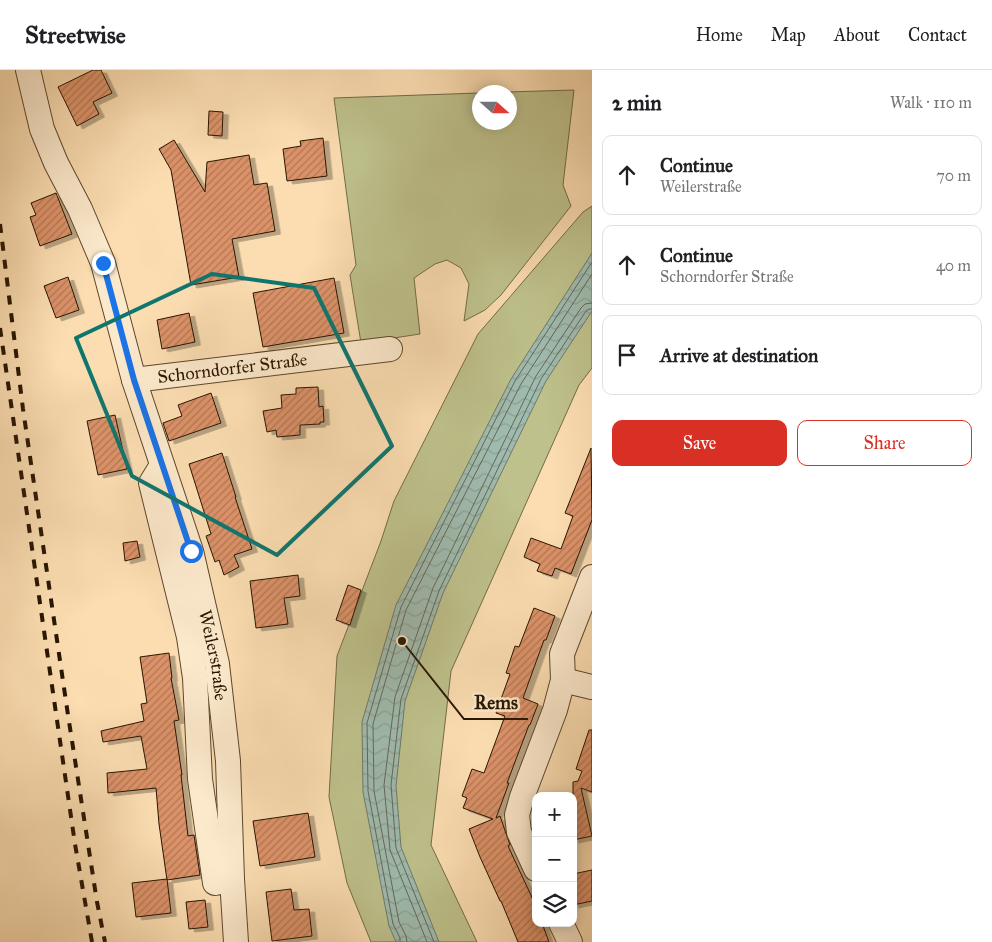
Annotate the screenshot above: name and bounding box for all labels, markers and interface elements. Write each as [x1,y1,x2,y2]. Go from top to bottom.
text: Streetwise [25,20,126,50]
text: Home [696,24,743,46]
text: Map [771,24,806,46]
text: About [834,24,880,46]
text: Contact [908,24,967,46]
north arrow [472,85,517,130]
text: 2 min [612,90,662,116]
text: Walk · 110 m [890,93,972,112]
text: Continue [660,154,733,177]
icon: ahead [613,161,641,189]
text: 70 m [936,166,971,185]
text: Weilerstraße [660,177,742,196]
text: Continue [660,244,733,267]
icon: ahead [613,251,641,279]
route end [92,252,115,275]
text: 40 m [936,256,971,275]
text: Schorndorfer Straße [660,267,794,286]
icon: arrive [613,341,641,369]
text: Arrive at destination [660,344,818,367]
street label: Schorndorfer Straße [156,348,308,388]
button: Save [612,420,787,466]
button: Share [797,420,972,466]
route start [180,540,203,563]
street label: Weilerstraße [194,608,232,702]
callout: Rems [464,685,528,719]
text: Rems [474,691,518,714]
map controls [532,792,577,927]
button: + [532,792,577,837]
button: − [532,837,577,882]
button: layers [532,882,577,927]

